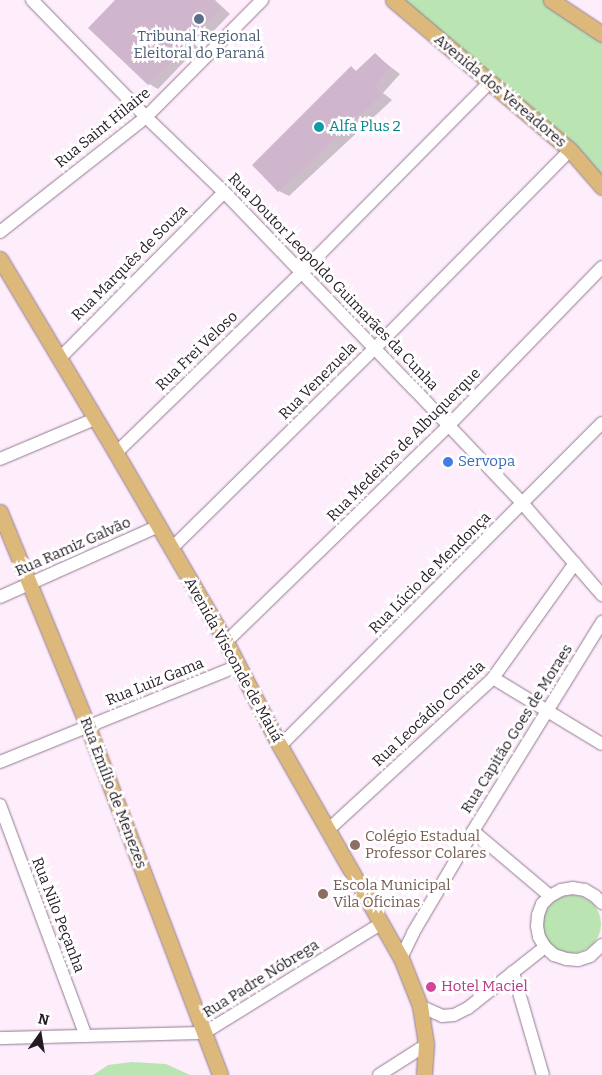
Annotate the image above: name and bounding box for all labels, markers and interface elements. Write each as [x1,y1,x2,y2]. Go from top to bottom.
marker: Tribunal Regional Eleitoral do Paraná [193,13,205,25]
place label: Tribunal Regional Eleitoral do Paraná [133,27,265,62]
street label: Avenida dos Vereadores [430,31,570,151]
street label: Rua Saint Hilaire [52,84,154,172]
place label: Alfa Plus 2 [329,118,401,136]
marker: Alfa Plus 2 [313,121,325,133]
street label: Rua Doutor Leopoldo Guimarães da Cunha [224,170,442,394]
street label: Rua Marquês de Souza [68,201,192,325]
street label: Rua Frei Veloso [152,308,242,394]
street label: Rua Venezuela [275,338,361,424]
street label: Rua Medeiros de Albuquerque [324,365,484,525]
place label: Servopa [458,453,515,471]
marker: Servopa [442,456,454,468]
street label: Rua Lúcio de Mendonça [365,508,495,638]
street label: Rua Ramiz Galvão [12,513,134,581]
street label: Avenida Visconde de Mauá [180,574,286,746]
street label: Rua Capitão Goes de Moraes [457,641,577,817]
street label: Rua Luiz Gama [104,654,206,710]
street label: Rua Leocádio Correia [369,657,489,771]
street label: Rua Emílio de Menezes [76,715,150,871]
place label: Colégio Estadual Professor Colares [365,827,486,862]
marker: Colégio Estadual Professor Colares [349,839,361,851]
street label: Rua Nilo Peçanha [28,855,88,975]
place label: Escola Municipal Vila Oficinas [333,876,451,911]
marker: Escola Municipal Vila Oficinas [317,888,329,900]
street label: Rua Padre Nóbrega [200,936,322,1022]
place label: Hotel Maciel [441,978,528,996]
marker: Hotel Maciel [425,981,437,993]
north arrow [15,1010,65,1060]
text: N [36,1010,51,1029]

